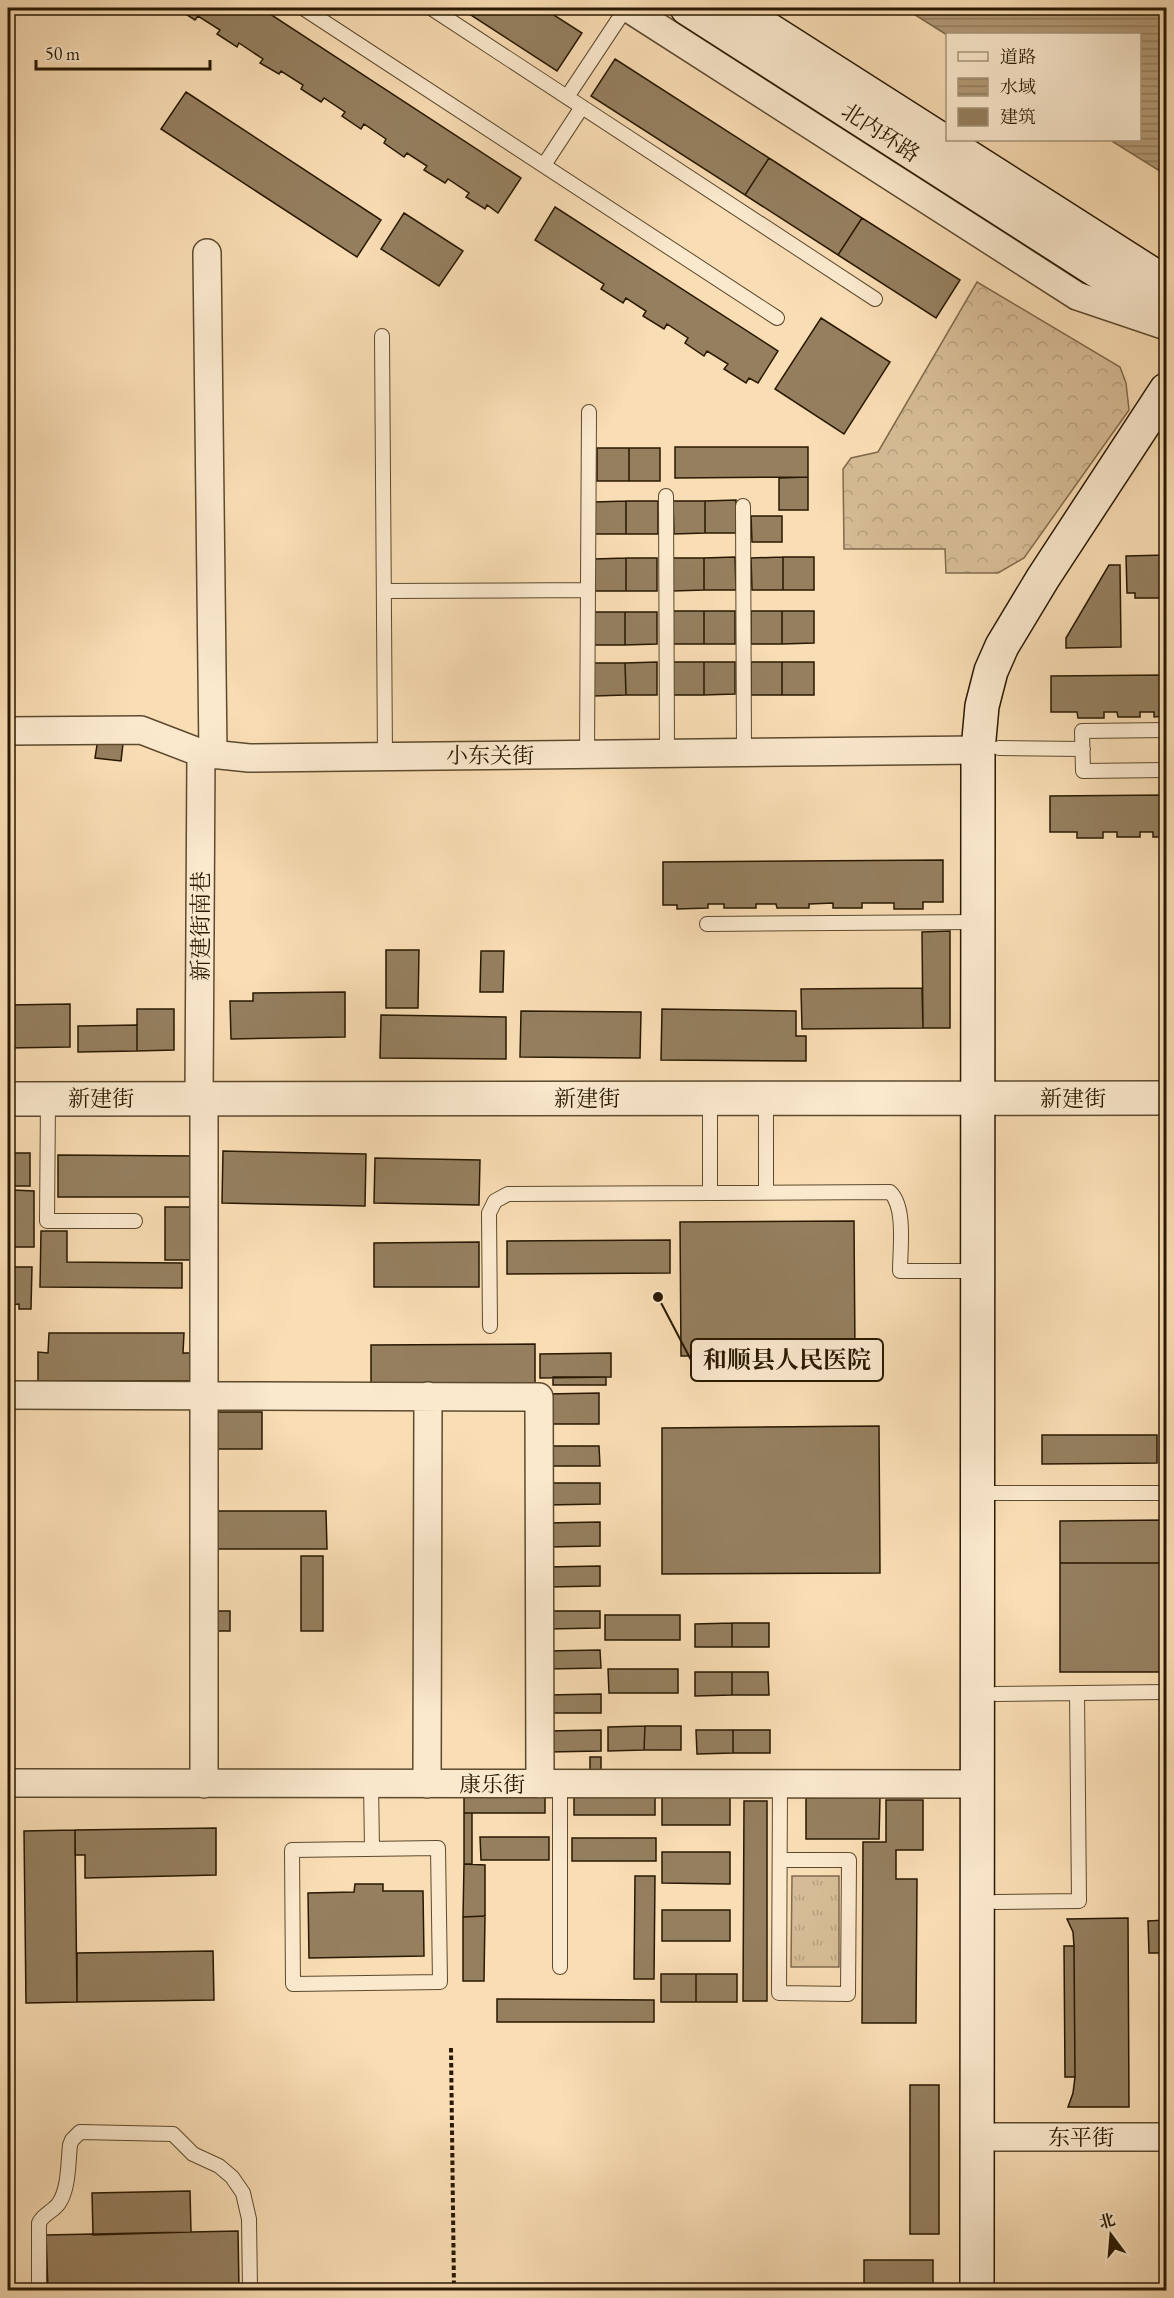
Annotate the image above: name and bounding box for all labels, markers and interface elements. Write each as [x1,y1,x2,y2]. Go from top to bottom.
scale bar [36,33,210,71]
legend [946,33,1141,141]
text: 50 m [45,42,80,65]
text: 道路 [1000,45,1036,68]
text: 水域 [1000,75,1036,98]
street label: 北内环路 [836,96,926,169]
text: 建筑 [1000,105,1036,128]
street label: 小东关街 [446,741,534,770]
street label: 新建街南巷 [186,871,215,981]
street label: 新建街 [68,1084,134,1113]
street label: 新建街 [554,1084,620,1113]
street label: 新建街 [1040,1084,1106,1113]
callout: 和顺县人民医院 [691,1339,883,1381]
text: 和顺县人民医院 [703,1344,871,1375]
street label: 康乐街 [459,1770,525,1799]
street label: 东平街 [1048,2123,1114,2152]
north arrow [1081,2205,1141,2265]
text: 北 [1096,2209,1118,2233]

